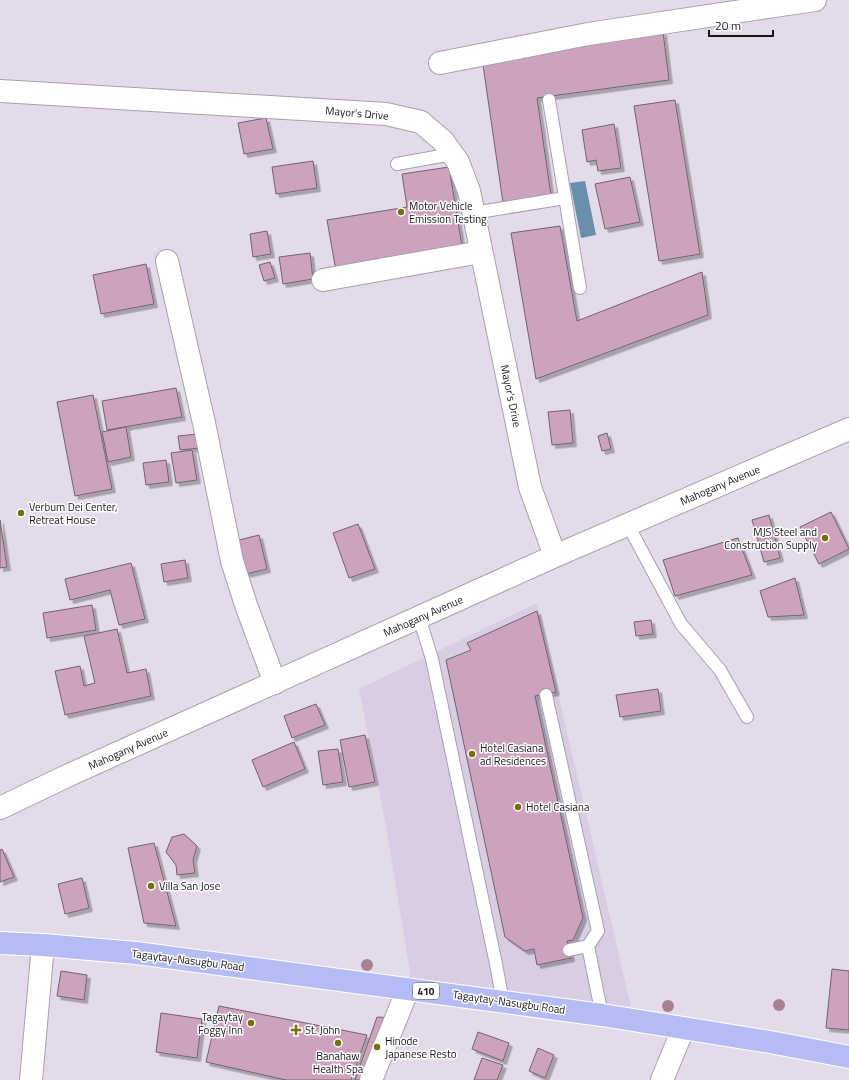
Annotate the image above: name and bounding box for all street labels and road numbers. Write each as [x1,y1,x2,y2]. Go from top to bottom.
street label: Mayor's Drive [325,102,390,124]
street label: Mayor's Drive [497,363,526,429]
street label: Mahogany Avenue [677,461,763,509]
street label: Mahogany Avenue [381,591,466,641]
street label: Mahogany Avenue [86,724,171,774]
street label: Tagaytay-Nasugbu Road [131,945,245,975]
road number: 410 [413,983,439,999]
street label: Tagaytay-Nasugbu Road [452,986,566,1018]

